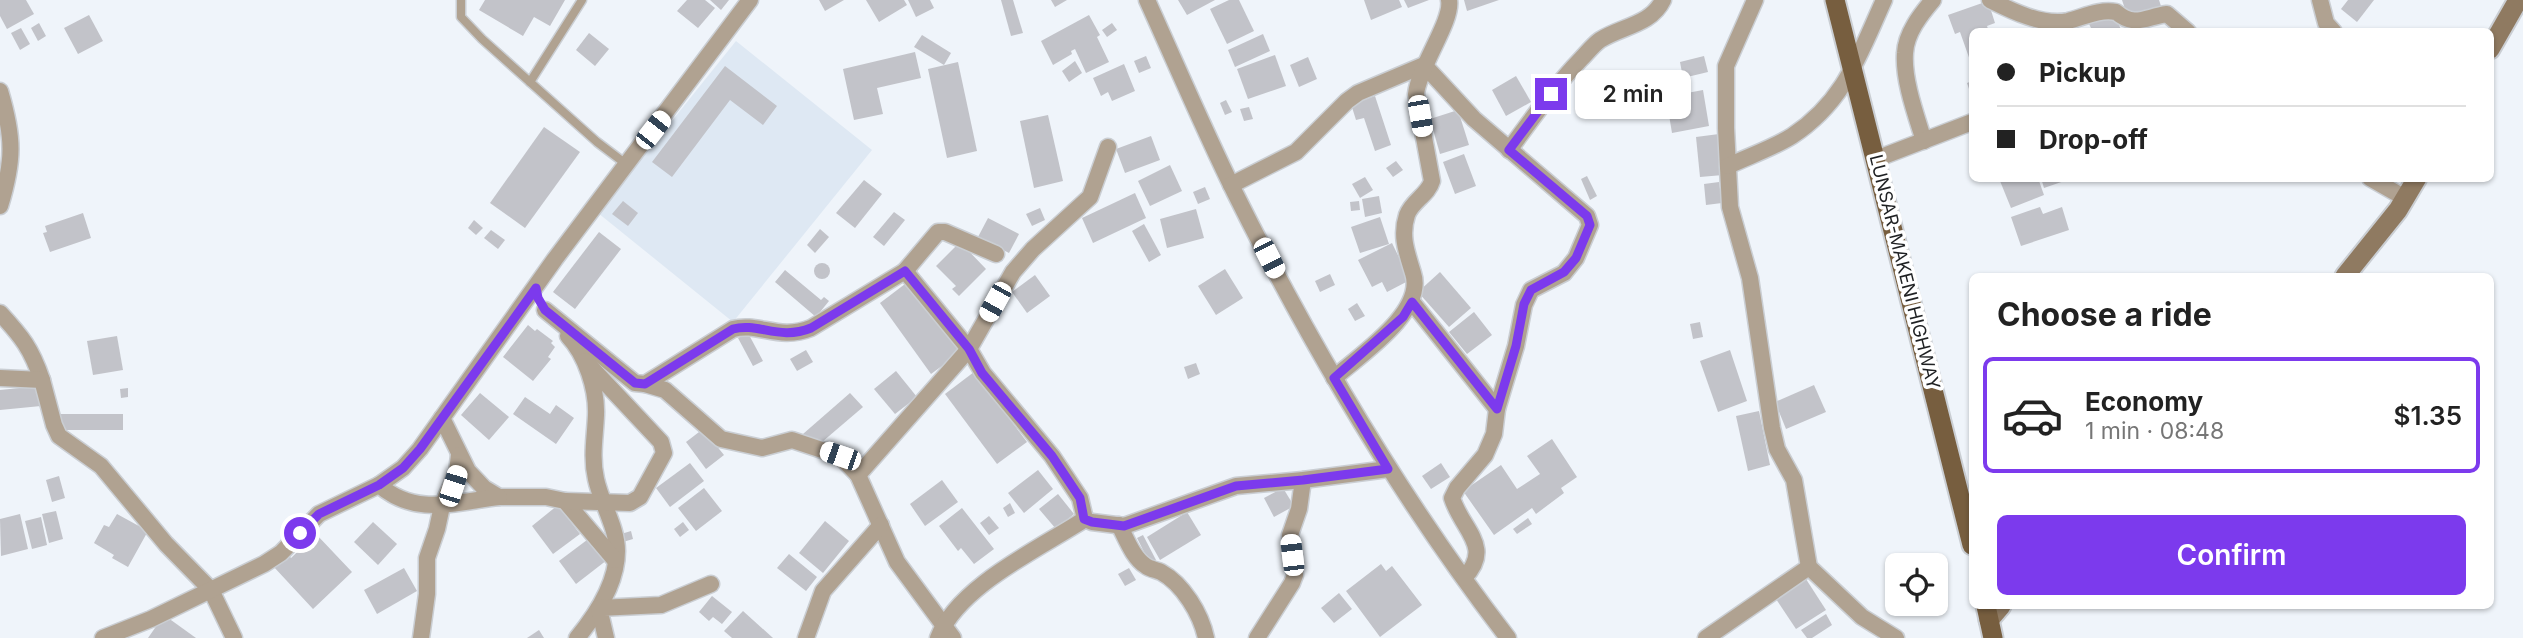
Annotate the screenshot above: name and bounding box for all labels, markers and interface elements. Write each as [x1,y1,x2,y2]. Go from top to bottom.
text: Pickup [2039,57,2126,88]
callout: 2 min [1576,70,1691,119]
route end [1535,78,1567,110]
text: 2 min [1603,80,1663,108]
car [1407,93,1434,139]
car [632,107,675,153]
text: Drop-off [2039,124,2148,155]
street label: LUNSAR-MAKENI HIGHWAY [1866,153,1944,391]
car [1251,235,1288,281]
car [976,279,1015,325]
text: Choose a ride [1997,295,2212,334]
icon: car [2001,384,2064,447]
text: Economy [2085,386,2203,417]
text: $1.35 [2394,400,2462,431]
text: 1 min · 08:48 [2085,417,2224,445]
car [817,439,864,473]
car [437,463,470,509]
button: Confirm [1997,515,2466,595]
route start [284,517,316,549]
car [1280,533,1305,577]
map controls [1885,553,1948,616]
button: locate [1885,553,1948,616]

